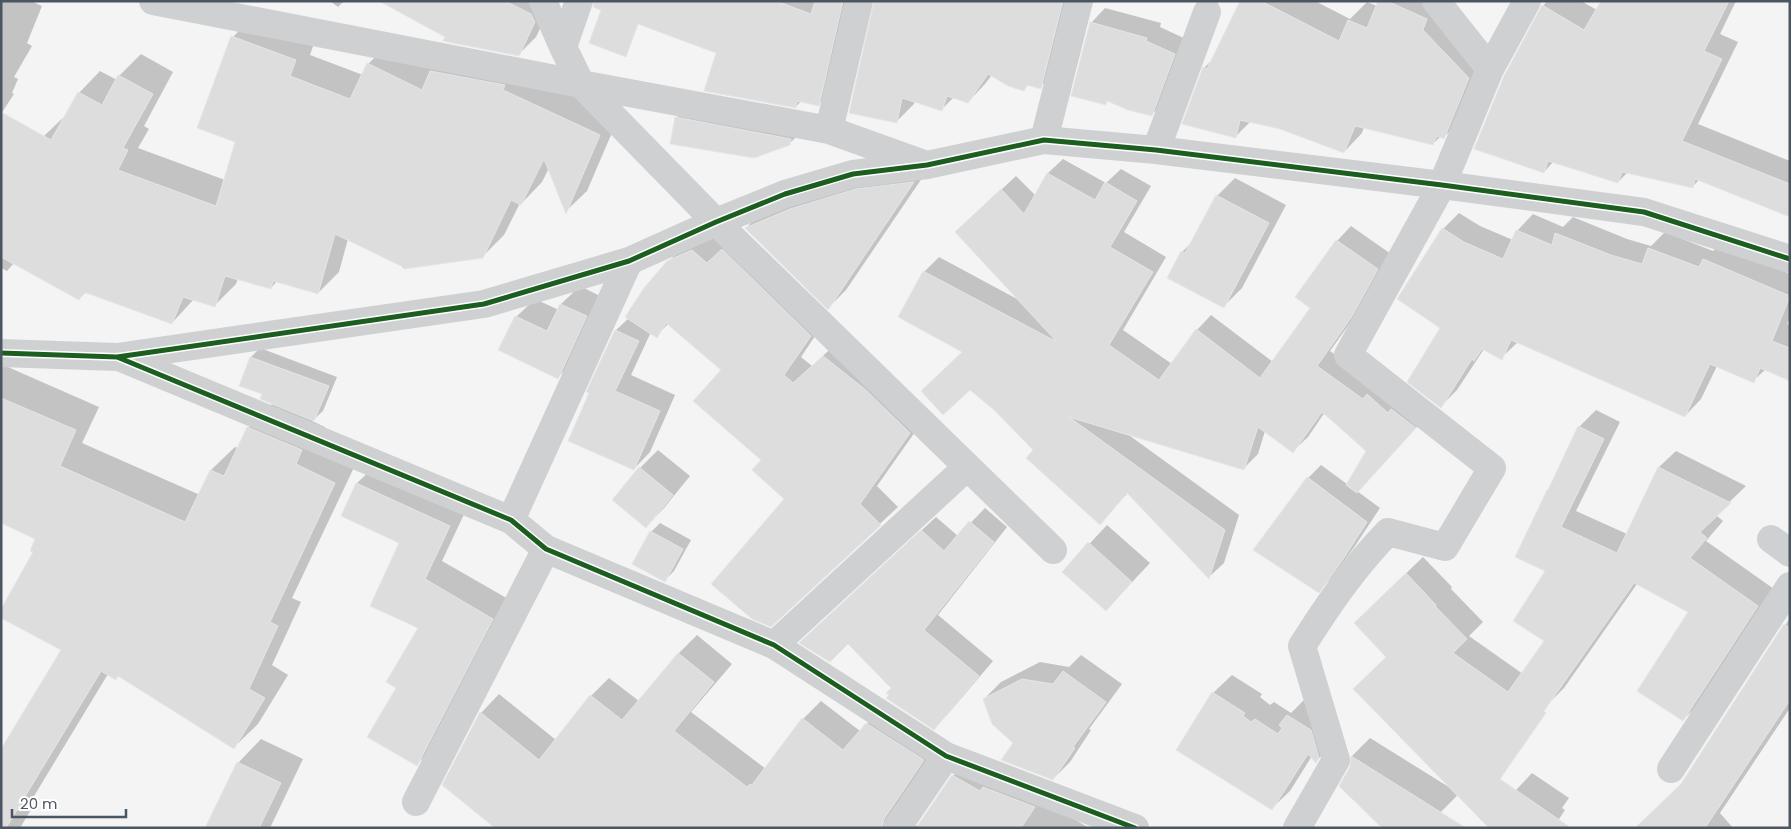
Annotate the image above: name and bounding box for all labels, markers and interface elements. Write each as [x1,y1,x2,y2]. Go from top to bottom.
scale bar [12,786,126,818]
text: 20 m [20,793,58,814]

